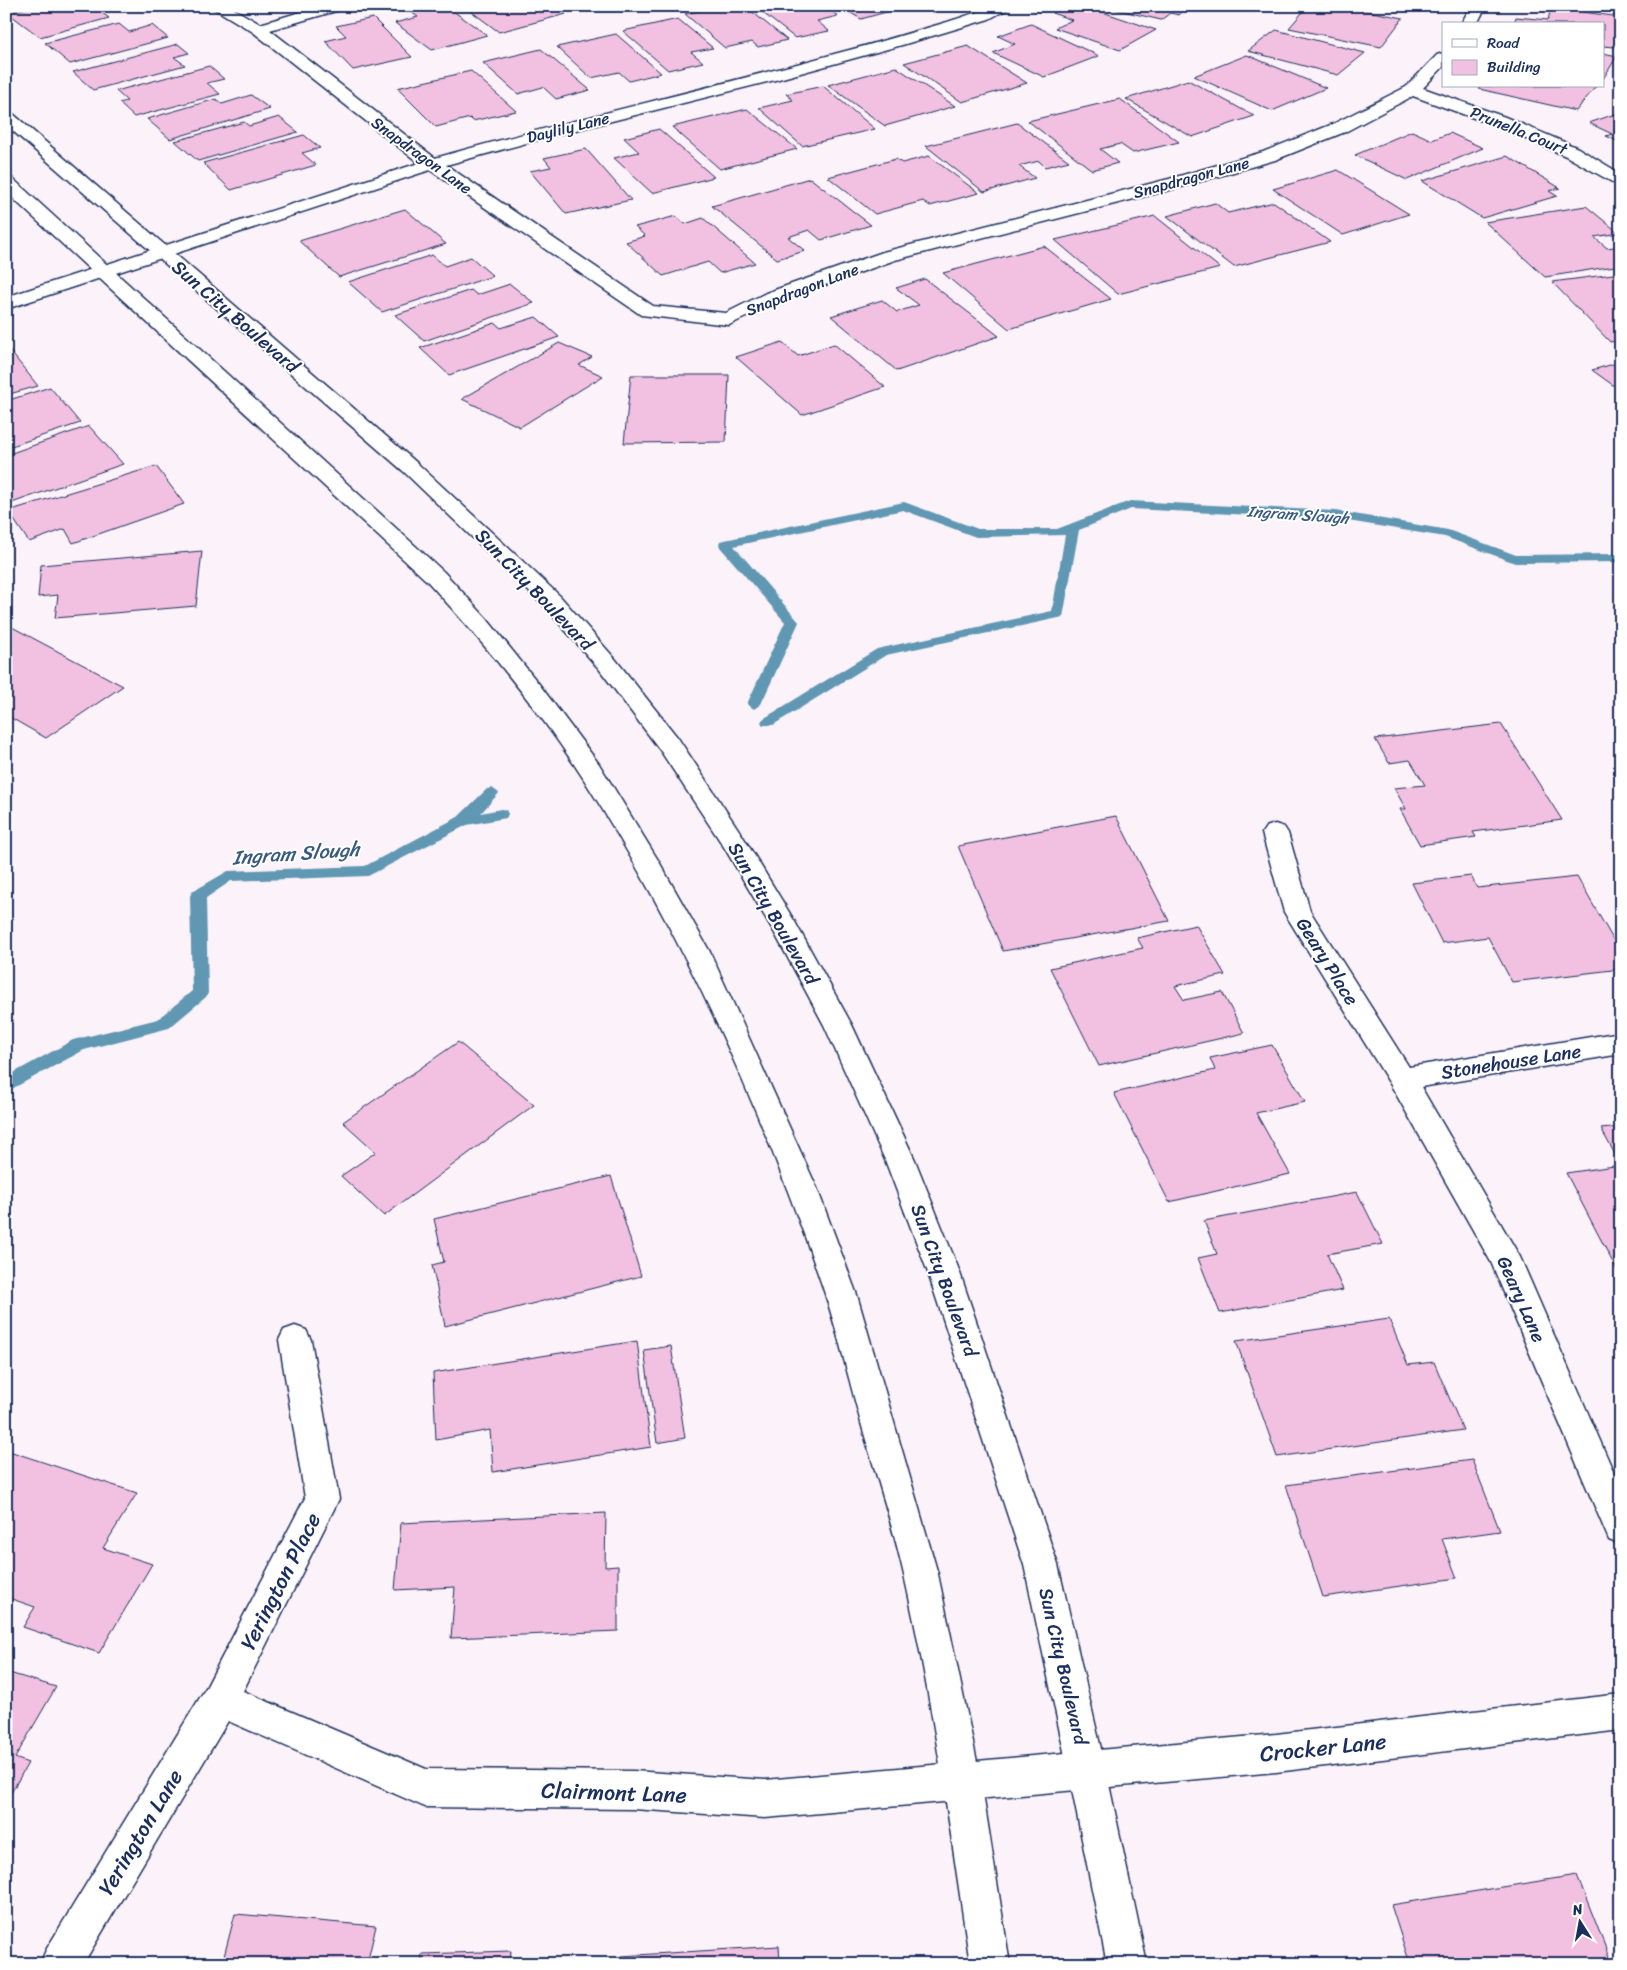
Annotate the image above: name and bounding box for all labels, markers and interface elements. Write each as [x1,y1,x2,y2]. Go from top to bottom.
legend [1442,22,1604,88]
text: Road [1487,30,1520,56]
text: Building [1487,54,1541,80]
street label: Prunella Court [1466,98,1572,163]
street label: Daylily Lane [524,103,612,152]
street label: Snapdragon Lane [365,109,478,202]
street label: Snapdragon Lane [1130,148,1252,207]
street label: Sun City Boulevard [164,251,309,383]
street label: Snapdragon Lane [741,255,863,324]
water label: Ingram Slough [1245,496,1351,533]
street label: Sun City Boulevard [467,520,604,660]
water label: Ingram Slough [230,831,362,875]
street label: Sun City Boulevard [719,836,829,993]
street label: Geary Place [1287,911,1368,1012]
street label: Stonehouse Lane [1439,1034,1584,1089]
street label: Sun City Boulevard [902,1199,988,1363]
street label: Geary Lane [1488,1250,1555,1348]
street label: Yerington Place [229,1505,332,1657]
street label: Sun City Boulevard [1029,1584,1098,1750]
street label: Crocker Lane [1258,1721,1388,1774]
street label: Yerington Lane [87,1761,194,1903]
street label: Clairmont Lane [541,1770,687,1815]
text: N [1569,1896,1585,1923]
north arrow [1554,1898,1604,1948]

